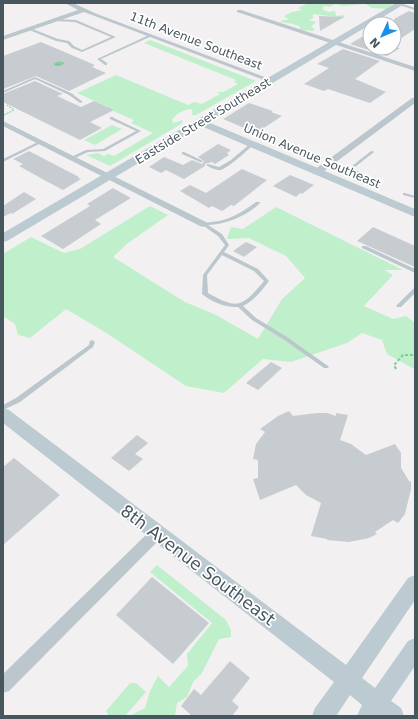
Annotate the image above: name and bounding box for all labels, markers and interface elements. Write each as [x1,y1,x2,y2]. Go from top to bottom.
street label: 11th Avenue Southeast [128,9,264,73]
north arrow [362,16,402,56]
text: N [367,35,383,50]
street label: Eastside Street Southeast [133,75,273,167]
street label: Union Avenue Southeast [241,121,383,191]
street label: 8th Avenue Southeast [117,500,279,630]

